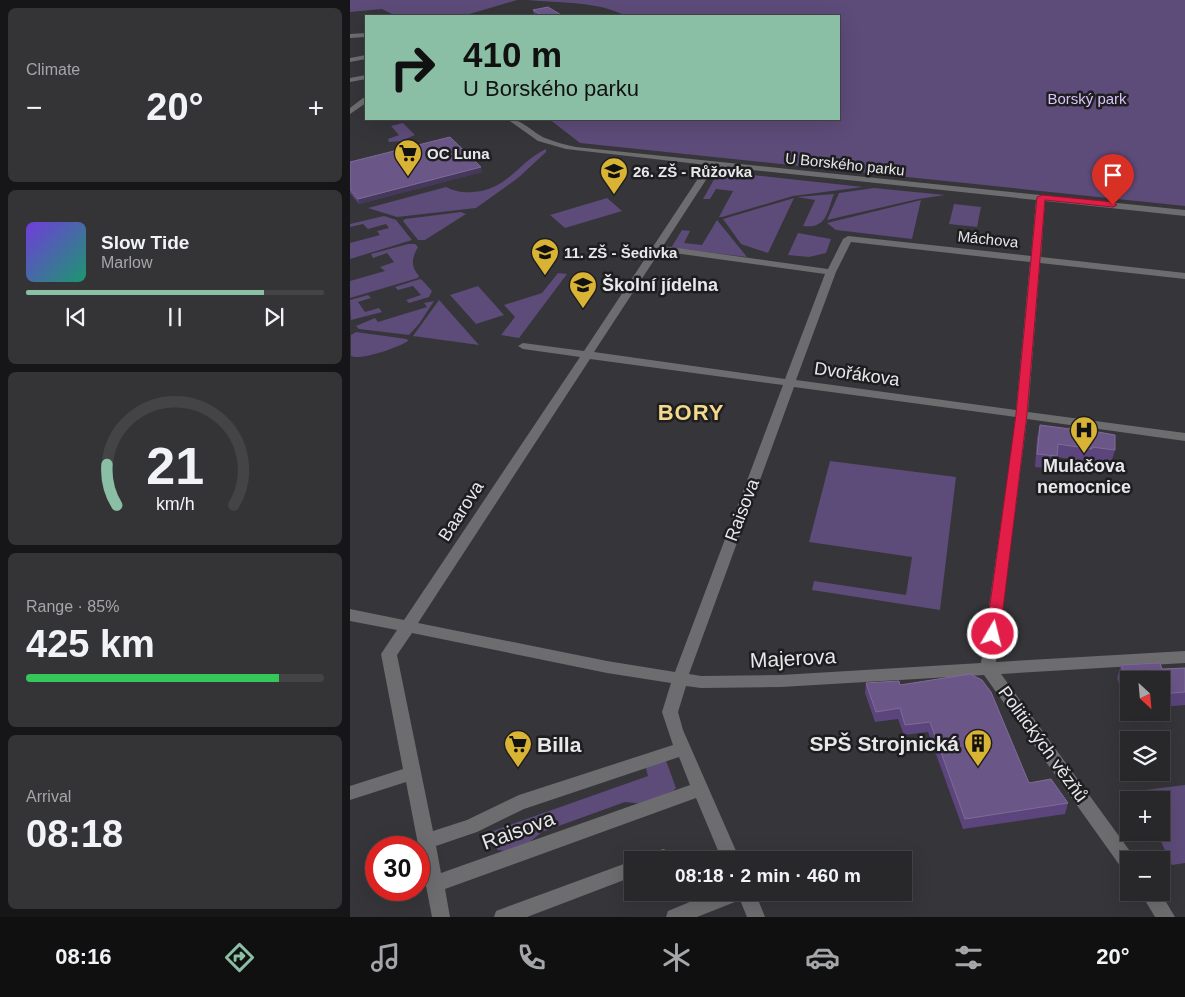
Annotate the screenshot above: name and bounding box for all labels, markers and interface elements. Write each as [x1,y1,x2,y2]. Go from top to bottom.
icon: right [380,35,445,100]
text: 410 m [463,35,562,74]
text: Climate [26,61,80,78]
text: U Borského parku [463,76,639,101]
text: 20° [146,86,204,128]
park label: Borský park [1047,90,1127,107]
text: − [26,92,42,123]
text: + [308,92,324,123]
supermarket icon: OC Luna [393,138,423,177]
place label: OC Luna [427,145,490,162]
street label: U Borského parku [784,149,906,179]
pin [1092,154,1134,205]
school or university icon: 26. ZŠ - Růžovka [599,156,629,195]
icon: arrive [1099,161,1127,189]
place label: 26. ZŠ - Růžovka [633,163,753,180]
street label: Máchova [957,227,1020,251]
text: Slow Tide [101,232,189,253]
school or university icon: 11. ZŠ - Šedivka [530,237,560,276]
place label: 11. ZŠ - Šedivka [564,244,678,261]
text: Marlow [101,254,153,271]
school or university icon: Školní jídelna [568,270,598,309]
place label: Školní jídelna [602,274,719,295]
icon: previous [62,303,90,331]
icon: pause [161,303,189,331]
icon: next [260,303,288,331]
street label: Dvořákova [813,358,902,390]
district label: BORY [658,400,724,425]
hospital icon: Mulačova nemocnice [1069,415,1099,454]
text: 21 [146,437,204,495]
place label: Mulačova nemocnice [1037,456,1131,497]
street label: Raisova [721,475,763,544]
street label: Baarova [434,477,488,545]
text: km/h [156,494,194,514]
text: Range · 85% [26,598,119,615]
position arrow [966,607,1018,659]
text: 425 km [26,623,155,665]
street label: Majerova [749,644,837,672]
north arrow [1120,671,1170,721]
map controls [1120,671,1170,901]
street label: Politických vězňů [994,682,1092,806]
building icon: SPŠ Strojnická [963,728,993,767]
supermarket icon: Billa [503,729,533,768]
button: layers [1120,731,1170,781]
place label: SPŠ Strojnická [810,732,959,755]
place label: Billa [537,733,582,756]
text: Arrival [26,788,71,805]
button: + [1120,791,1170,841]
street label: Raisova [478,806,558,854]
text: 08:18 [26,813,123,855]
speed limit sign: 30 [365,836,430,901]
button: − [1120,851,1170,901]
text: 08:18 · 2 min · 460 m [675,865,861,886]
icon: directions [222,940,257,975]
icon: music [368,940,403,975]
icon: phone [514,940,549,975]
icon: climate [659,940,694,975]
icon: car [805,940,840,975]
icon: filters [951,940,986,975]
text: 08:16 [55,944,112,969]
text: 20° [1096,944,1130,969]

